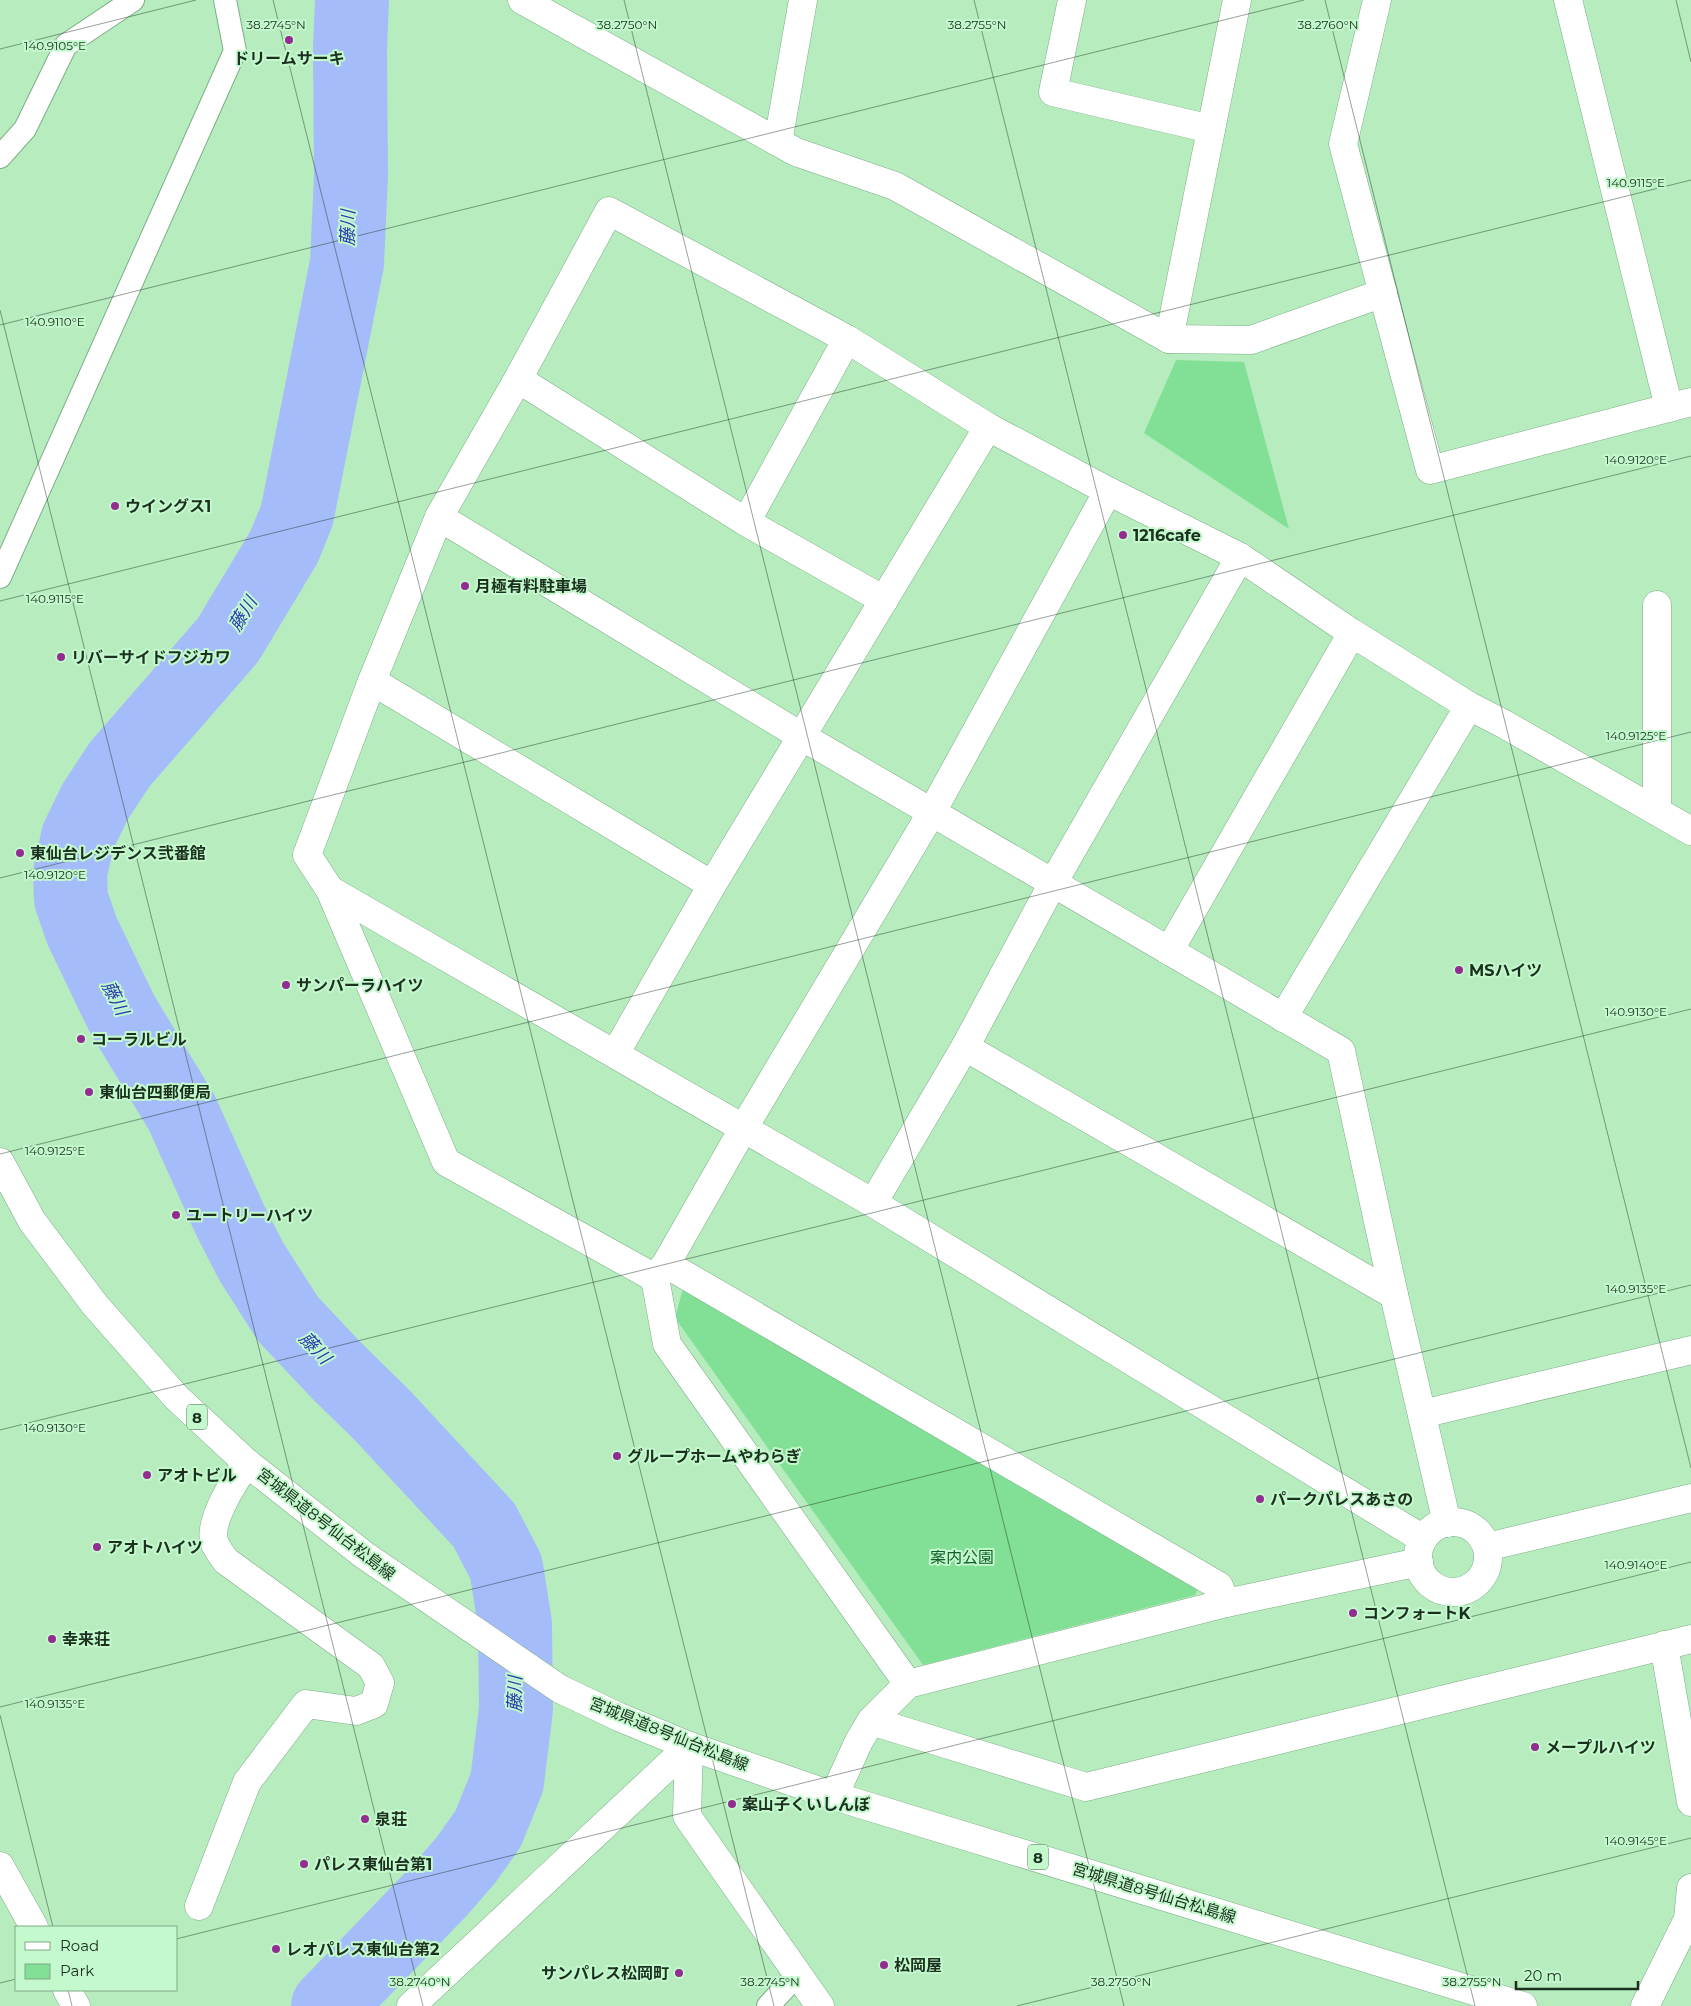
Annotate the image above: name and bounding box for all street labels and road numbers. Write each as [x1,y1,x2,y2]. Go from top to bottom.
road number: 8 [187,1404,207,1430]
street label: 宮城県道8号仙台松島線 [253,1464,399,1584]
street label: 宮城県道8号仙台松島線 [587,1693,751,1775]
road number: 8 [1028,1844,1048,1870]
street label: 宮城県道8号仙台松島線 [1070,1859,1238,1927]

